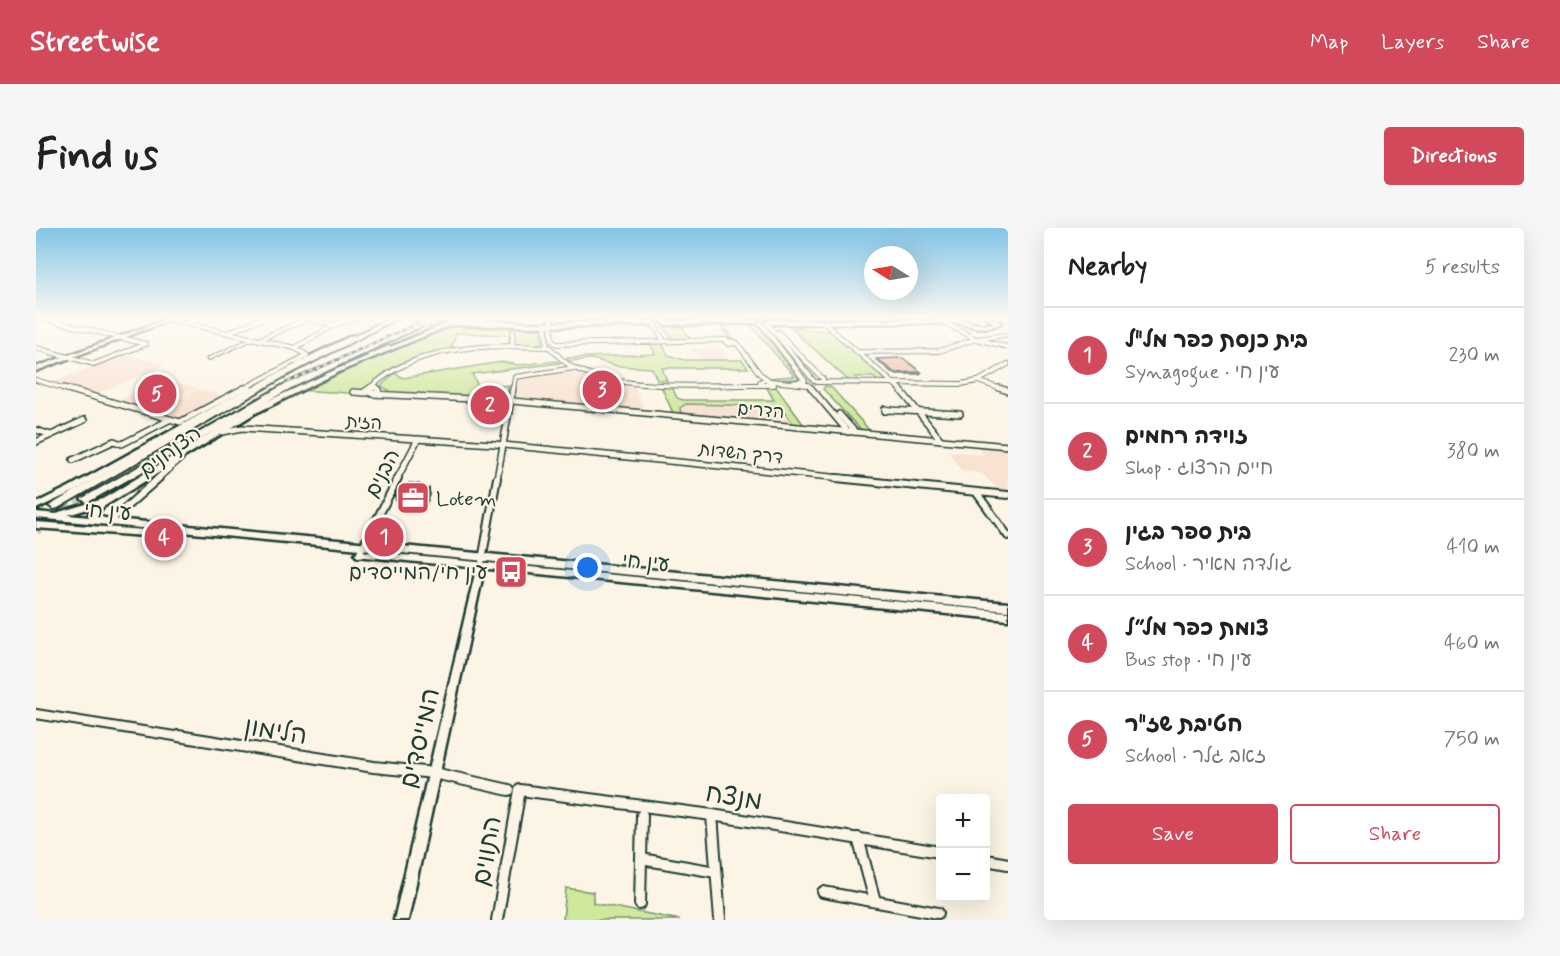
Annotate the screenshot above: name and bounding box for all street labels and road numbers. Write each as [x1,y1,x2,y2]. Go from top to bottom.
street label: הדרים [736,397,786,425]
street label: הזית [344,410,383,436]
street label: הצנחנים [134,419,207,484]
street label: דרך השדות [697,438,784,470]
street label: הבנים [359,444,407,503]
street label: עין חי [83,496,133,528]
street label: עין חי [621,547,671,579]
street label: המייסדים [393,685,449,792]
street label: הלימון [242,710,310,754]
street label: מנצח [703,777,765,819]
street label: התווים [465,814,511,889]

